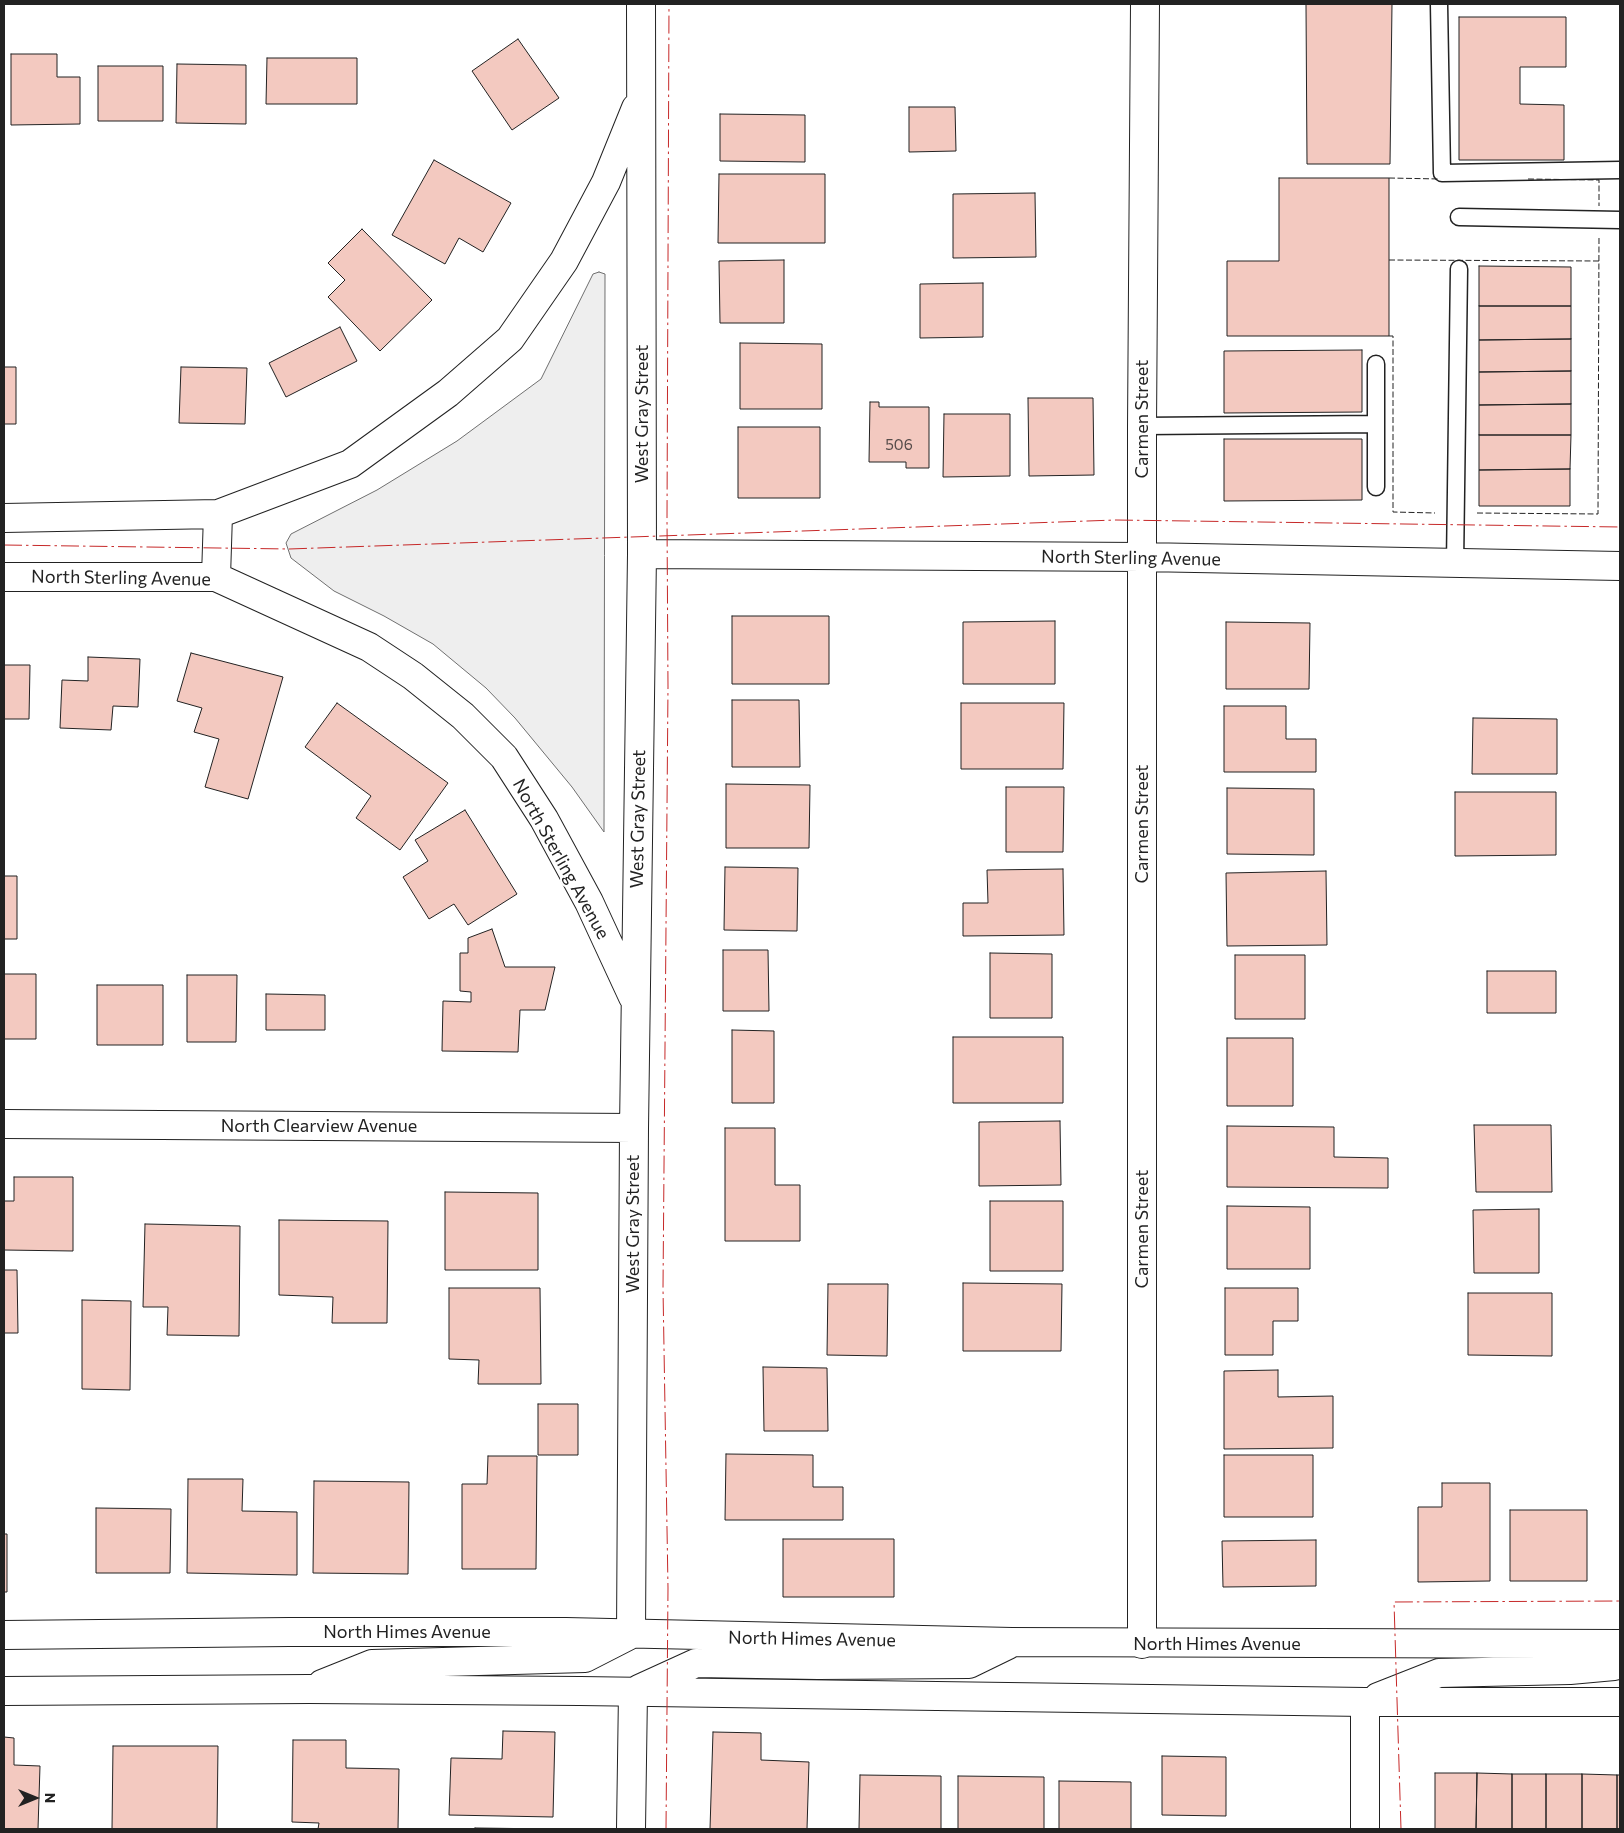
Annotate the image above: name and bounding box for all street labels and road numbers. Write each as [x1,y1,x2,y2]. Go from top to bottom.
street label: West Gray Street [631,345,653,483]
street label: Carmen Street [1131,360,1153,478]
street label: North Sterling Avenue [1041,546,1221,570]
street label: North Sterling Avenue [31,566,211,590]
street label: West Gray Street [626,750,650,888]
street label: Carmen Street [1131,765,1153,883]
street label: North Sterling Avenue [508,775,614,943]
street label: North Clearview Avenue [221,1115,417,1137]
street label: West Gray Street [622,1155,644,1293]
street label: Carmen Street [1131,1170,1153,1288]
street label: North Himes Avenue [323,1621,491,1643]
street label: North Himes Avenue [728,1627,896,1651]
street label: North Himes Avenue [1133,1633,1301,1655]

